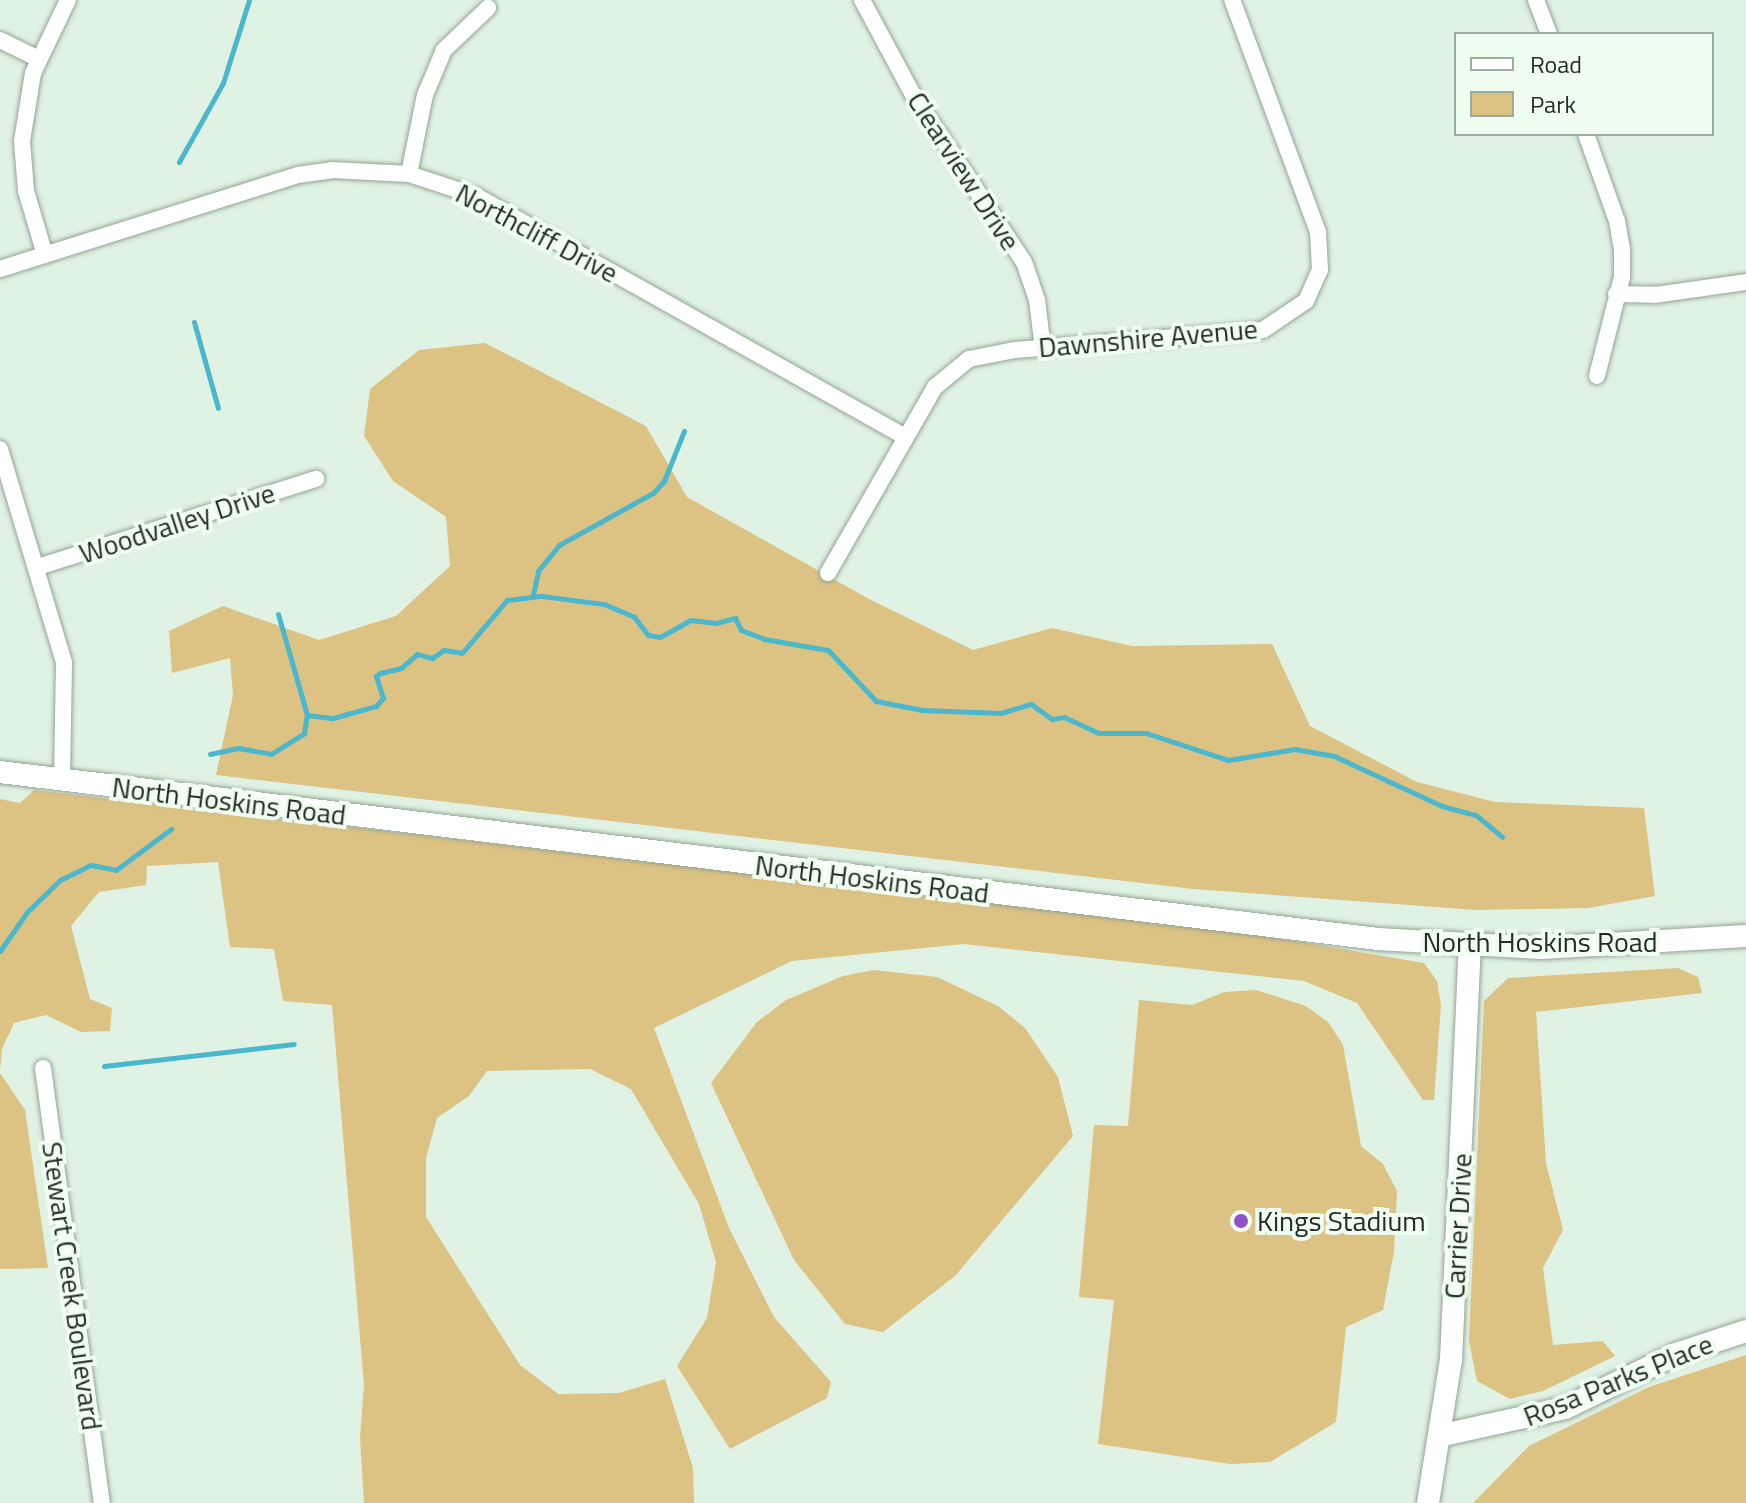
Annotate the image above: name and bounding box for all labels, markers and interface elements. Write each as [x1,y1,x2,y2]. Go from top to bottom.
legend [1454,32,1714,136]
text: Road [1530,46,1582,82]
street label: Clearview Drive [900,86,1028,256]
text: Park [1530,86,1576,122]
street label: Northcliff Drive [450,176,624,290]
street label: Dawnshire Avenue [1037,312,1259,364]
street label: Woodvalley Drive [75,476,279,570]
street label: North Hoskins Road [110,770,348,832]
street label: North Hoskins Road [753,848,991,910]
street label: North Hoskins Road [1422,925,1658,959]
street label: Stewart Creek Boulevard [35,1140,109,1432]
street label: Carrier Drive [1437,1152,1479,1300]
place label: Kings Stadium [1257,1204,1426,1238]
marker: Kings Stadium [1232,1212,1250,1230]
street label: Rosa Parks Place [1519,1327,1717,1433]

